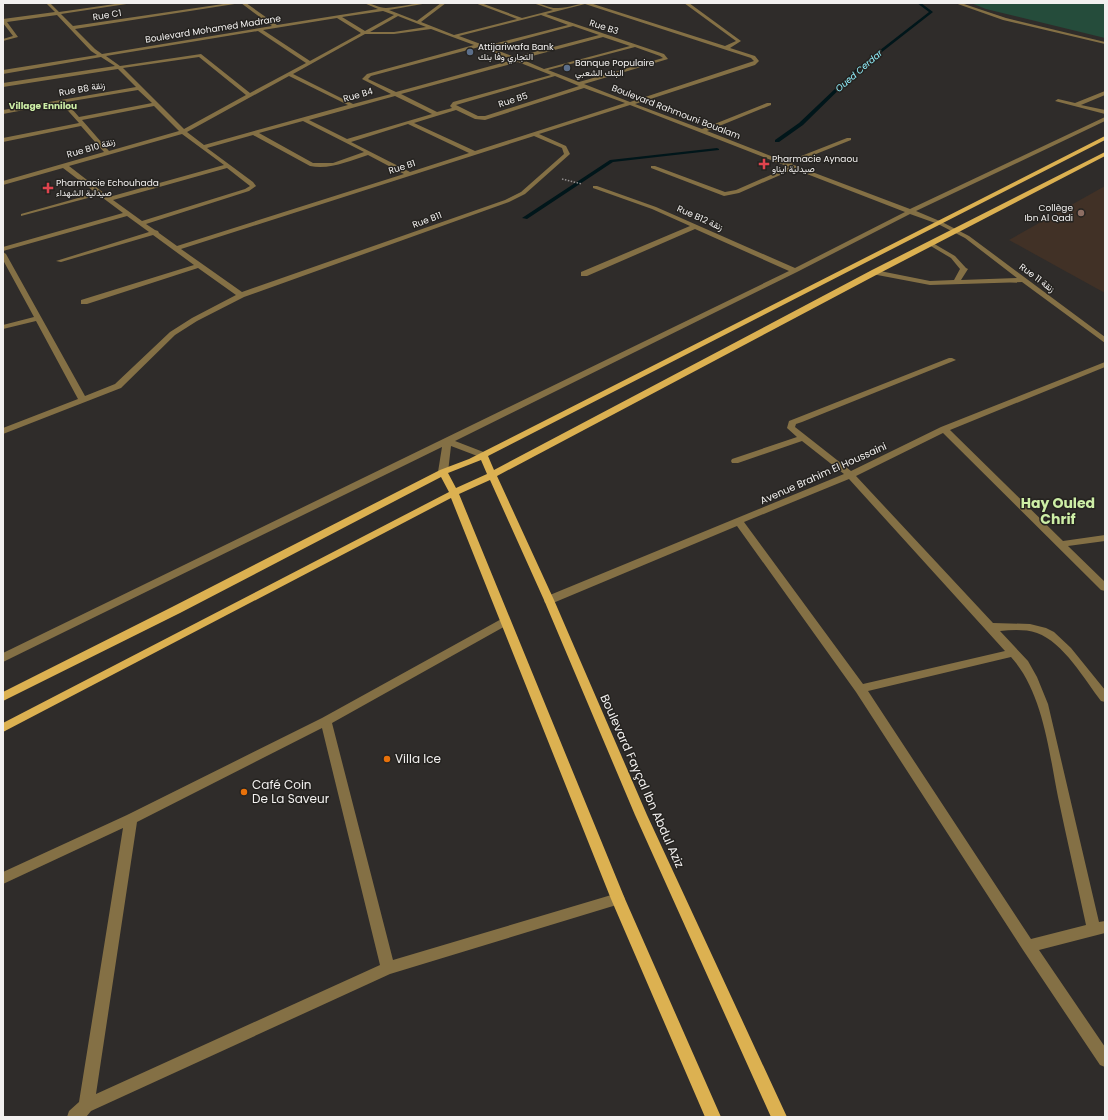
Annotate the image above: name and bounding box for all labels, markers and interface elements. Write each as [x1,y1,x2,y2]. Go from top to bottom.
street label: Rue C1 [92,7,122,23]
street label: Boulevard Mohamed Madrane [144,12,282,46]
street label: Rue B3 [588,17,620,37]
place label: Attijariwafa Bank التجاري وفا بنك [478,41,554,64]
marker: Attijariwafa Bank التجاري وفا بنك [465,47,475,57]
water label: Oued Cerdar [833,47,886,95]
place label: Banque Populaire البنك الشعبي [575,57,655,80]
marker: Banque Populaire البنك الشعبي [562,63,572,73]
street label: Rue B8 زنقة [58,79,106,99]
street label: Boulevard Rahmouni Boualam [610,82,742,142]
street label: Rue B4 [342,85,375,105]
street label: Rue B5 [497,89,530,110]
district label: Village Ennilou [9,100,77,112]
street label: Rue B10 زنقة [65,135,117,161]
place label: Pharmacie Aynaou صيدلية ايناو [772,153,858,175]
street label: Rue B1 [387,157,417,177]
marker: Pharmacie Aynaou صيدلية ايناو [759,159,769,169]
place label: Pharmacie Echouhada صيدلية الشهداء [56,177,159,199]
marker: Pharmacie Echouhada صيدلية الشهداء [43,183,53,193]
street label: Rue B12 زنقة [675,202,725,234]
place label: Collège Ibn Al Qadi [1024,202,1073,224]
marker: Collège Ibn Al Qadi [1076,208,1086,218]
street label: Rue B11 [411,209,443,231]
street label: Rue 11 زنقة [1017,261,1057,295]
street label: Avenue Brahim El Houssaini [757,439,889,508]
district label: Hay Ouled Chrif [1021,493,1095,529]
street label: Boulevard Fayçal Ibn Abdul Aziz [596,691,689,870]
place label: Villa Ice [395,750,441,767]
marker: Villa Ice [382,754,392,764]
place label: Café Coin De La Saveur [252,776,330,807]
marker: Café Coin De La Saveur [239,787,249,797]

